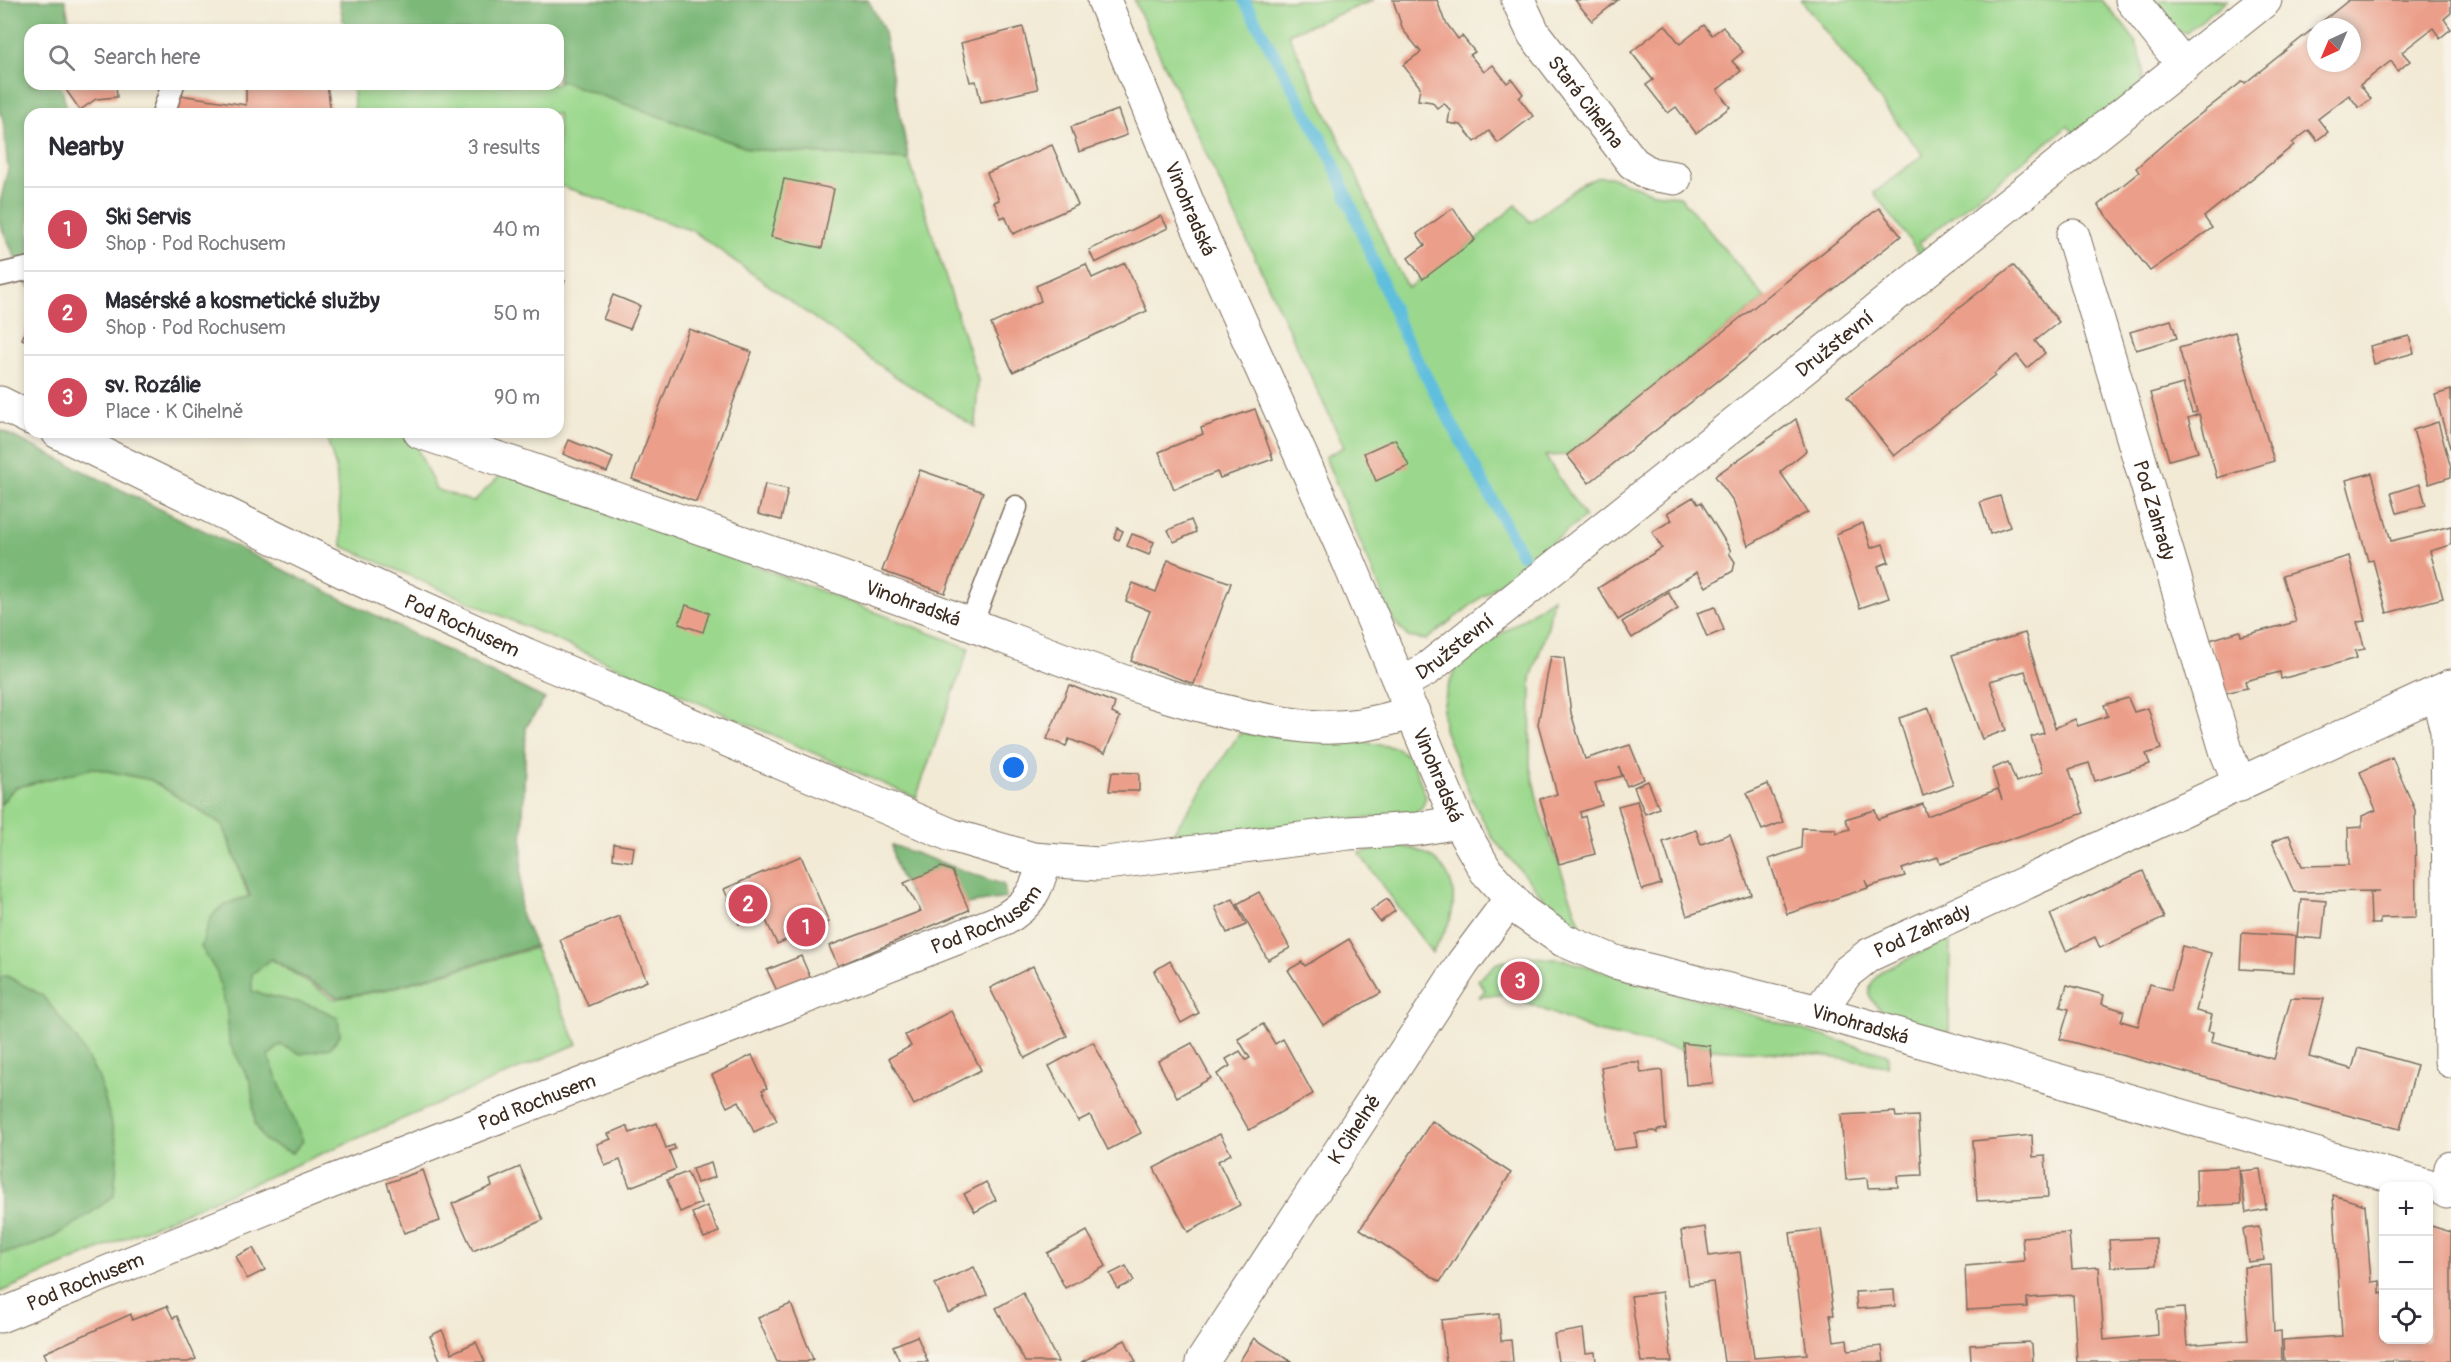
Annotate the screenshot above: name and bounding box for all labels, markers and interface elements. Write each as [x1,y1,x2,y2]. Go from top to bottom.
north arrow [2307,18,2361,72]
search box [24,24,564,90]
icon: search [45,41,78,74]
text: Search here [93,43,200,71]
street label: Stará Cihelna [1542,50,1630,153]
text: Nearby [48,131,124,163]
text: 3 results [468,135,540,160]
street label: Vinohradská [1159,158,1222,260]
text: Ski Servis [105,203,191,231]
text: 1 [64,217,71,242]
text: 40 m [493,217,540,242]
text: Shop · Pod Rochusem [105,231,286,256]
text: Masérské a kosmetické služby [105,287,380,315]
text: 2 [62,301,73,326]
text: 50 m [493,301,540,326]
street label: Družstevní [1790,305,1879,383]
text: Shop · Pod Rochusem [105,315,286,340]
text: sv. Rozálie [105,371,201,399]
text: 3 [62,385,73,410]
text: 90 m [494,385,540,410]
text: Place · K Cihelně [105,399,244,424]
street label: Pod Zahrady [2128,457,2181,564]
street label: Vinohradská [862,574,964,632]
street label: Pod Rochusem [400,588,524,663]
street label: Družstevní [1411,608,1499,685]
street label: Vinohradská [1407,724,1469,826]
your location [999,753,1028,782]
street label: Pod Rochusem [927,880,1047,959]
pin: 2 [728,882,768,926]
street label: Pod Zahrady [1870,897,1974,963]
pin: 1 [786,904,826,950]
pin: 3 [1500,958,1540,1004]
street label: Vinohradská [1809,998,1912,1050]
street label: Pod Rochusem [474,1067,599,1136]
street label: K Cihelně [1322,1090,1386,1169]
map controls [2379,1182,2433,1344]
button: + [2379,1182,2433,1236]
button: − [2379,1236,2433,1290]
street label: Pod Rochusem [23,1246,148,1316]
button: locate [2379,1290,2433,1344]

